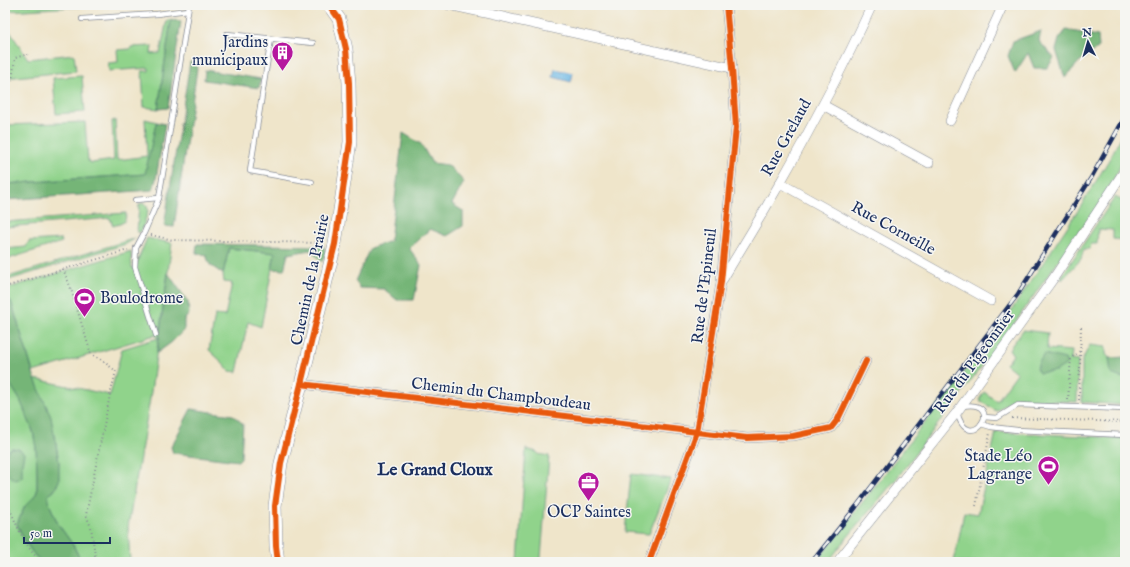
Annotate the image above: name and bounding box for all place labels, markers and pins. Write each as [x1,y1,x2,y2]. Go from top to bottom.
place label: Jardins municipaux [192,33,268,71]
building icon: Jardins municipaux [270,39,296,72]
sports icon: Boulodrome [71,286,97,319]
place label: Boulodrome [100,289,183,309]
place label: Stade Léo Lagrange [965,447,1032,485]
sports icon: Stade Léo Lagrange [1035,453,1061,486]
office icon: OCP Saintes [576,470,602,503]
place label: OCP Saintes [547,503,631,523]

